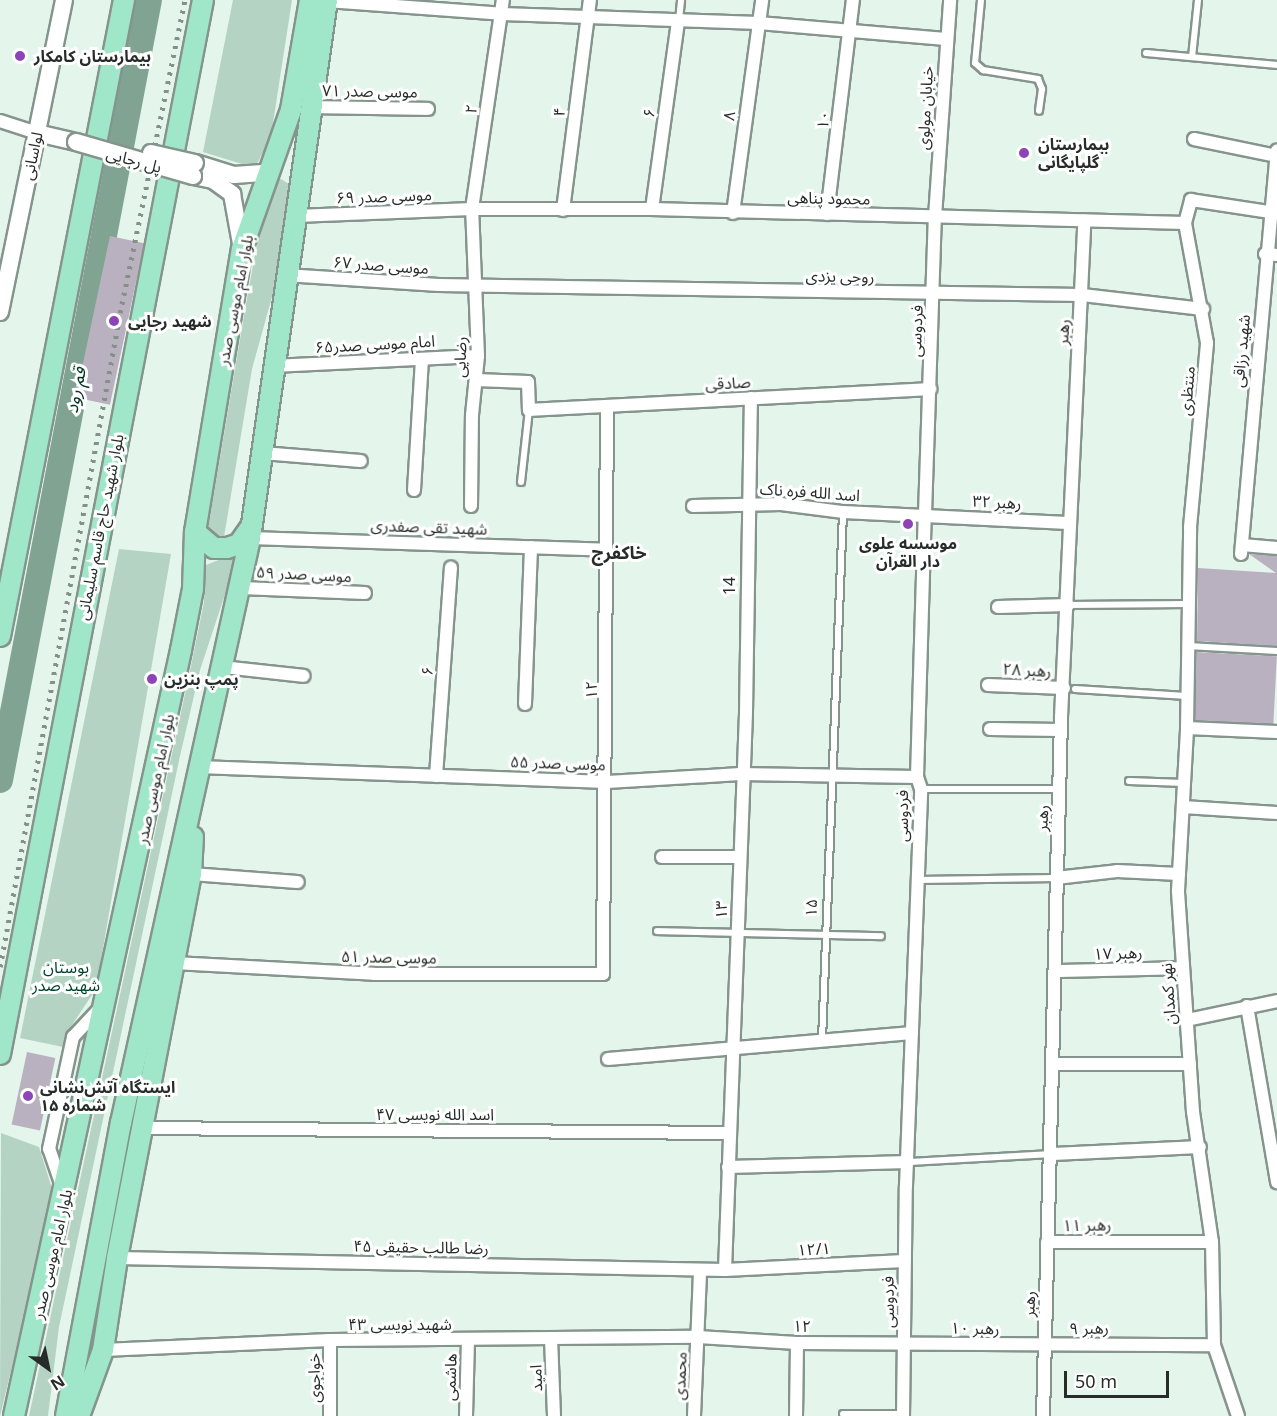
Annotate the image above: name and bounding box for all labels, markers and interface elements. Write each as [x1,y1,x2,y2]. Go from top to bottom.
place label: بیمارستان کامکار [34,46,151,66]
marker: بیمارستان کامکار [11,47,29,65]
street label: خیابان مولوی [913,66,937,150]
street label: موسی صدر ۷۱ [322,81,418,101]
street label: ۲ [461,103,481,115]
street label: ۴ [549,106,569,118]
street label: ۶ [639,107,659,119]
street label: ۸ [719,110,739,122]
street label: ۱۰ [812,110,834,130]
street label: لواسانی [18,130,46,182]
place label: بیمارستان گلپایگانی [1038,134,1109,172]
street label: پل رجایی [104,143,164,177]
marker: بیمارستان گلپایگانی [1015,144,1033,162]
street label: موسی صدر ۶۹ [336,185,432,207]
street label: محمود پناهی [787,188,871,208]
street label: بلوار امام موسی صدر [213,233,257,367]
street label: موسی صدر ۶۷ [333,252,429,278]
street label: روحی یزدی [805,266,875,286]
street label: فردوسی [905,305,927,357]
place label: شهید رجایی [128,311,212,331]
marker: شهید رجایی [105,312,123,330]
street label: شهید رزاقی [1228,314,1254,388]
street label: رهبر [1053,318,1073,346]
street label: امام موسی صدر۶۵ [314,331,436,357]
street label: رضایی [450,336,470,378]
water label: قم رود [60,365,90,415]
street label: منتظری [1175,365,1199,417]
street label: صادقی [705,372,751,394]
street label: بلوار شهید حاج قاسم سلیمانی [73,432,127,622]
street label: اسد الله فره ناک [759,479,861,505]
street label: رهبر ۳۲ [972,491,1022,513]
street label: شهید تقی صفدری [370,515,488,539]
marker: موسسه علوی دار القرآن [901,517,915,531]
place label: موسسه علوی دار القرآن [859,533,957,571]
district label: خاکفرج [591,541,647,563]
street label: موسی صدر ۵۹ [256,562,352,586]
street label: 14 [719,577,739,595]
street label: رهبر ۲۸ [1002,659,1052,681]
street label: ۶ [417,666,437,676]
place label: پمپ بنزین [164,669,239,689]
marker: پمپ بنزین [145,672,159,686]
street label: ۱۲ [581,681,601,699]
street label: بلوار امام موسی صدر [132,712,178,846]
street label: موسی صدر ۵۵ [510,752,606,774]
street label: فردوسی [892,790,912,842]
street label: رهبر [1032,804,1052,832]
street label: ۱۵ [801,899,821,917]
street label: ۱۳ [711,901,731,919]
street label: رهبر ۱۷ [1093,943,1143,963]
street label: موسی صدر ۵۱ [341,947,437,967]
park label: بوستان شهید صدر [32,957,100,995]
street label: نهر کمدان [1156,962,1180,1026]
place label: ایستگاه آتش‌نشانی شماره ۱۵ [40,1077,175,1115]
marker: ایستگاه آتش‌نشانی شماره ۱۵ [21,1089,35,1103]
street label: ۴۷ اسد الله نویسی [376,1104,494,1124]
street label: بلوار امام موسی صدر [28,1187,76,1321]
street label: رهبر ۱۱ [1062,1215,1112,1235]
street label: ۴۵ رضا طالب حقیقی [353,1236,489,1258]
street label: ۱۲/۱ [797,1239,831,1259]
street label: فردوسی [878,1276,898,1328]
street label: رهبر [1019,1291,1039,1317]
street label: ۴۳ شهید نویسی [348,1314,452,1334]
street label: ۱۲ [793,1316,811,1336]
street label: رهبر ۱۰ [950,1318,1000,1338]
street label: رهبر ۹ [1069,1318,1109,1338]
north arrow [18,1338,78,1398]
street label: محمدی [670,1351,690,1401]
street label: خواجوی [304,1353,324,1403]
street label: هاشمی [440,1353,460,1401]
scale bar [1067,1359,1172,1397]
street label: امید [526,1364,546,1392]
text: 50 m [1075,1369,1117,1393]
text: N [46,1370,69,1396]

